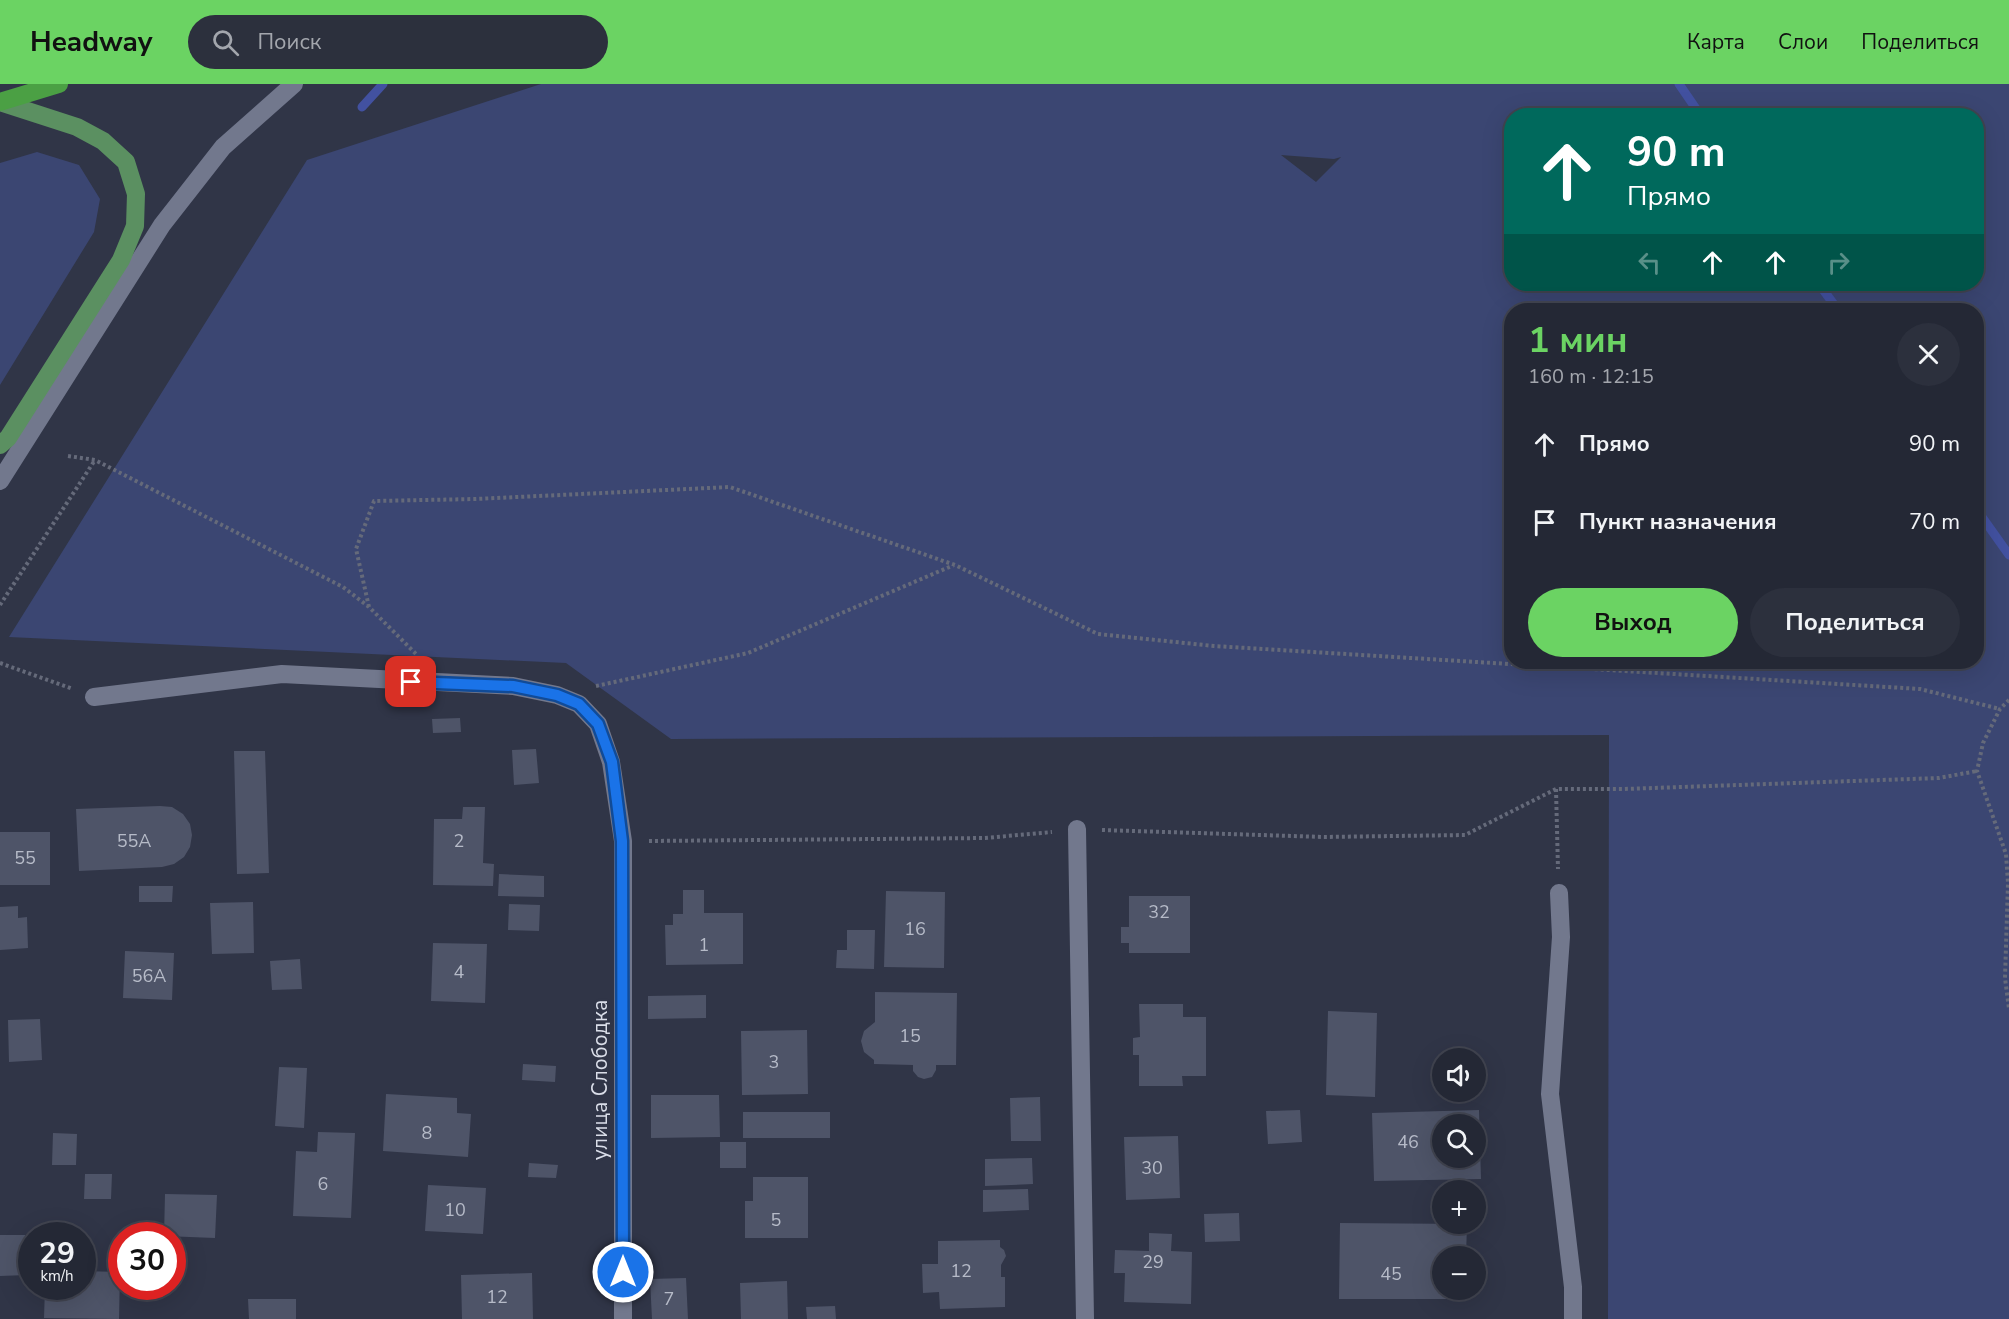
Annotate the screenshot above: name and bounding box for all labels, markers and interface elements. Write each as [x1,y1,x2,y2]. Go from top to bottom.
search box [188,15,608,69]
text: Headway [30,23,152,61]
icon: search [209,26,242,59]
text: Поиск [257,27,321,57]
text: Карта [1687,28,1745,56]
text: Слои [1778,28,1828,56]
text: Поделиться [1861,28,1979,56]
text: 90 m [1627,124,1726,181]
icon: ahead [1528,132,1606,210]
text: Прямо [1627,178,1711,215]
icon: left [1633,246,1666,279]
icon: ahead [1696,246,1729,279]
icon: ahead [1759,246,1792,279]
icon: right [1822,246,1855,279]
text: 1 мин [1528,316,1628,365]
button: close [1897,323,1960,386]
text: 160 m · 12:15 [1528,363,1654,390]
icon: ahead [1528,428,1561,461]
text: Прямо [1579,429,1650,459]
text: 90 m [1909,429,1960,459]
icon: arrive [1528,506,1561,539]
text: Пункт назначения [1579,507,1777,537]
text: 70 m [1909,507,1960,537]
button: Выход [1528,588,1738,657]
button: Поделиться [1750,588,1960,657]
pin [385,656,436,707]
icon: arrive [394,665,427,698]
house number: 55А [117,829,151,853]
house number: 2 [454,829,464,853]
house number: 55 [14,846,36,870]
house number: 32 [1148,900,1170,924]
house number: 16 [904,917,926,941]
house number: 1 [699,933,709,957]
house number: 4 [454,960,465,984]
house number: 56А [132,964,166,988]
street label: улица Слободка [586,1000,614,1160]
house number: 15 [899,1024,921,1048]
map controls [1432,1048,1486,1300]
button: sound [1432,1048,1486,1102]
house number: 3 [769,1050,779,1074]
button: search [1432,1114,1486,1168]
house number: 8 [422,1121,432,1145]
house number: 46 [1397,1130,1419,1154]
house number: 30 [1141,1156,1163,1180]
house number: 6 [318,1172,328,1196]
button: + [1432,1180,1486,1234]
house number: 10 [444,1198,466,1222]
house number: 5 [771,1208,781,1232]
speed limit sign: 30 [108,1222,186,1300]
text: 29 [39,1233,75,1274]
position arrow [591,1240,655,1304]
button: − [1432,1246,1486,1300]
house number: 29 [1142,1250,1164,1274]
house number: 12 [950,1259,972,1283]
house number: 45 [1380,1262,1402,1286]
text: km/h [40,1266,74,1286]
house number: 12 [486,1285,508,1309]
house number: 7 [664,1287,674,1311]

